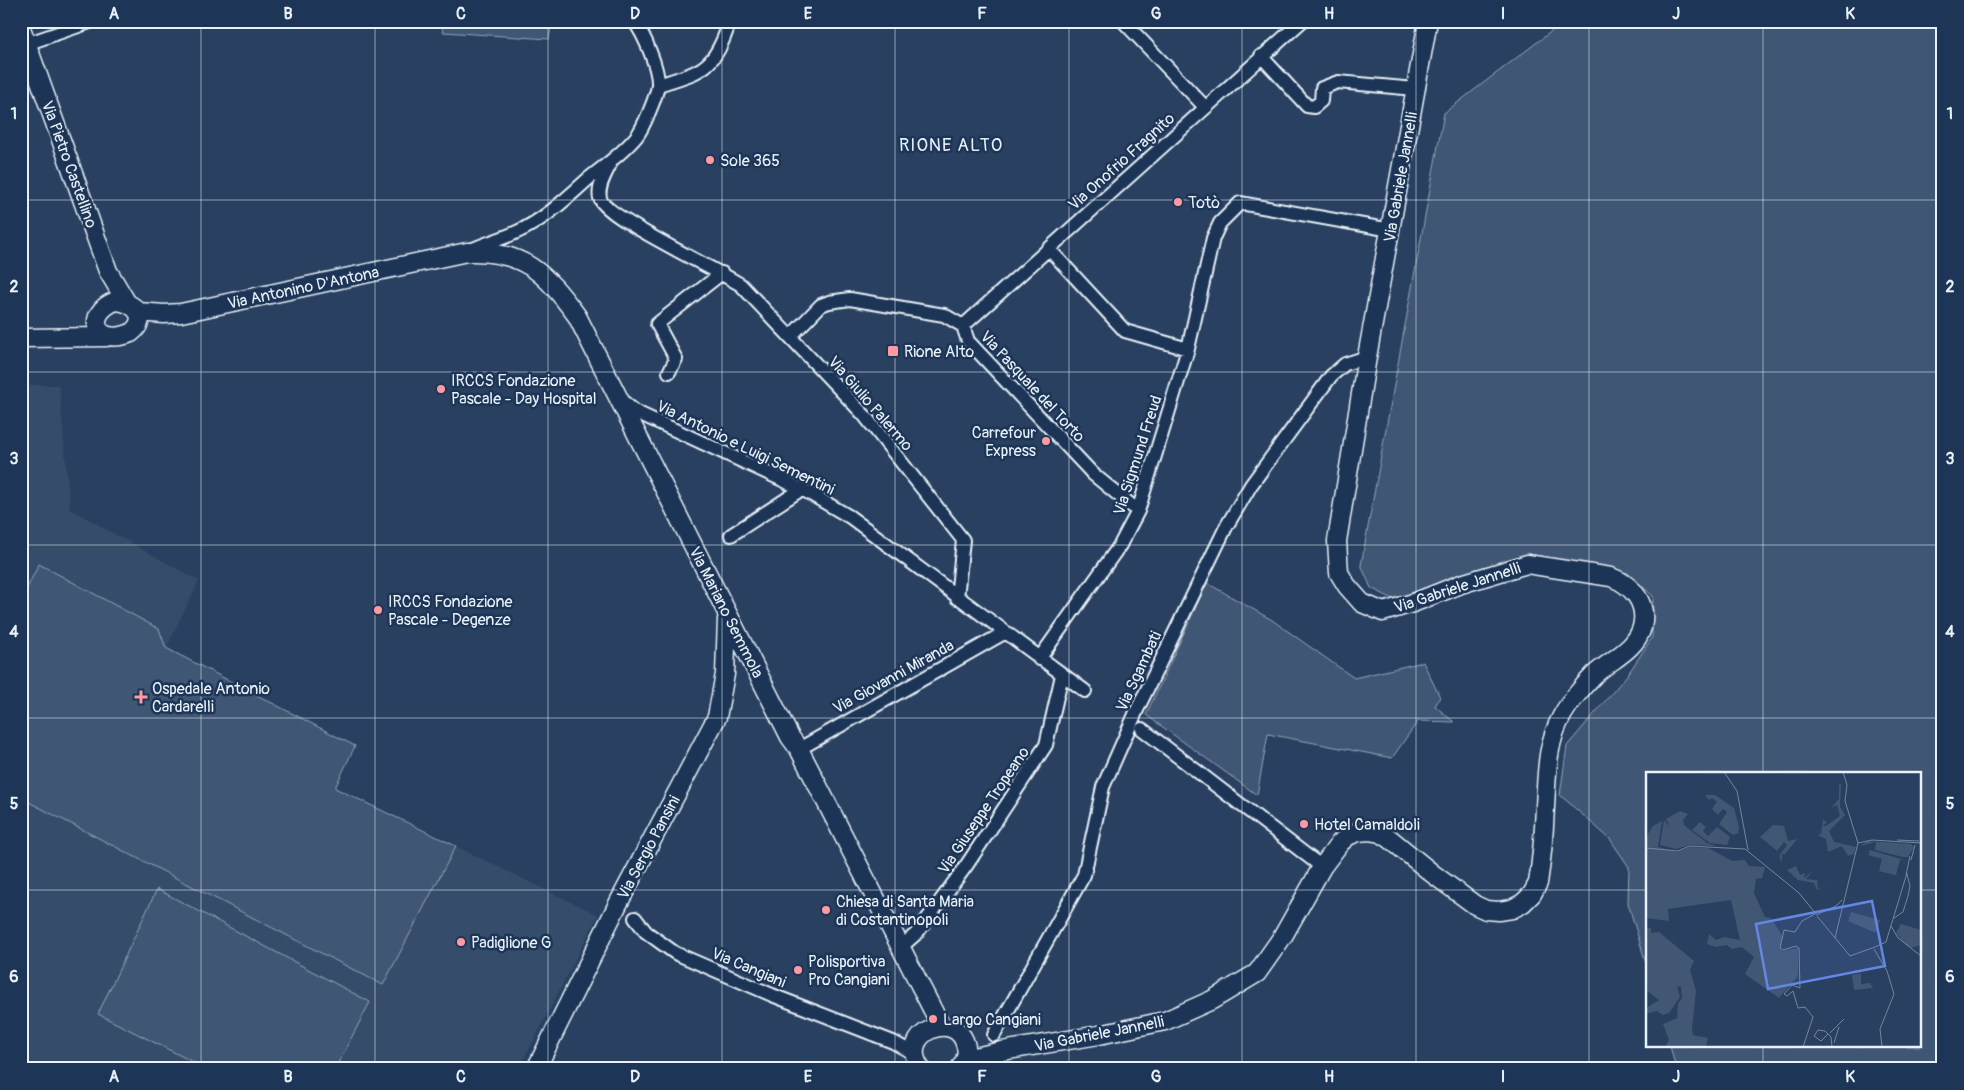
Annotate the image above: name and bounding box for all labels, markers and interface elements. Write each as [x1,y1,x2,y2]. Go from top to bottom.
text: A [109,4,120,24]
text: B [283,4,293,24]
text: C [456,4,466,24]
text: D [630,4,640,24]
text: E [804,4,813,24]
text: F [977,4,987,24]
text: G [1151,4,1162,24]
text: H [1324,4,1334,24]
text: I [1501,4,1505,24]
text: J [1672,4,1680,24]
text: K [1845,4,1855,24]
street label: Via Pietro Castellino [37,98,101,231]
text: 1 [11,104,17,124]
text: 1 [1947,104,1953,124]
street label: Via Onofrio Fragnito [1064,108,1179,215]
street label: Via Gabriele Jannelli [1380,110,1422,244]
district label: RIONE ALTO [899,134,1003,157]
place label: Sole 365 [720,151,780,171]
marker: Sole 365 [704,154,716,166]
place label: Totò [1188,193,1220,213]
marker: Totò [1172,196,1184,208]
street label: Via Antonino D'Antona [226,262,381,314]
text: 2 [10,277,19,297]
text: 2 [1946,277,1955,297]
street label: Via Pasquale del Torto [976,327,1089,447]
place label: Rione Alto [904,342,975,362]
marker: Rione Alto [886,344,900,358]
street label: Via Giulio Palermo [824,352,917,456]
place label: IRCCS Fondazione Pascale - Day Hospital [451,371,597,409]
marker: IRCCS Fondazione Pascale - Day Hospital [435,383,447,395]
street label: Via Sigmund Freud [1109,393,1167,518]
street label: Via Antonio e Luigi Sementini [653,396,838,500]
place label: Carrefour Express [972,423,1036,461]
marker: Carrefour Express [1040,435,1052,447]
text: 3 [10,449,19,469]
text: 3 [1946,449,1955,469]
street label: Via Mariano Semmola [684,544,768,681]
street label: Via Gabriele Jannelli [1391,558,1523,618]
place label: IRCCS Fondazione Pascale - Degenze [388,592,513,630]
marker: IRCCS Fondazione Pascale - Degenze [372,604,384,616]
text: 4 [9,622,19,642]
text: 4 [1945,622,1955,642]
street label: Via Sgambati [1112,628,1166,715]
street label: Via Giovanni Miranda [829,635,958,718]
place label: Ospedale Antonio Cardarelli [152,679,270,717]
marker: Ospedale Antonio Cardarelli [134,690,148,704]
street label: Via Giuseppe Tropeano [934,743,1034,878]
inset map [1646,772,1922,1048]
street label: Via Sergio Pansini [613,792,685,903]
text: 5 [10,794,19,814]
text: 5 [1946,794,1955,814]
place label: Hotel Camaldoli [1314,815,1420,835]
marker: Hotel Camaldoli [1298,818,1310,830]
place label: Chiesa di Santa Maria di Costantinopoli [836,892,974,930]
marker: Chiesa di Santa Maria di Costantinopoli [820,904,832,916]
place label: Padiglione G [471,933,551,953]
marker: Padiglione G [455,936,467,948]
street label: Via Cangiani [708,943,789,993]
place label: Polisportiva Pro Cangiani [808,952,890,990]
marker: Polisportiva Pro Cangiani [792,964,804,976]
text: 6 [9,967,19,987]
text: 6 [1945,967,1955,987]
place label: Largo Cangiani [943,1010,1041,1030]
street label: Via Gabriele Jannelli [1033,1012,1166,1056]
marker: Largo Cangiani [927,1013,939,1025]
text: A [109,1067,120,1087]
text: B [283,1067,293,1087]
text: C [456,1067,466,1087]
text: D [630,1067,640,1087]
text: E [804,1067,813,1087]
text: F [977,1067,987,1087]
text: G [1151,1067,1162,1087]
text: H [1324,1067,1334,1087]
text: I [1501,1067,1505,1087]
text: J [1672,1067,1680,1087]
text: K [1845,1067,1855,1087]

